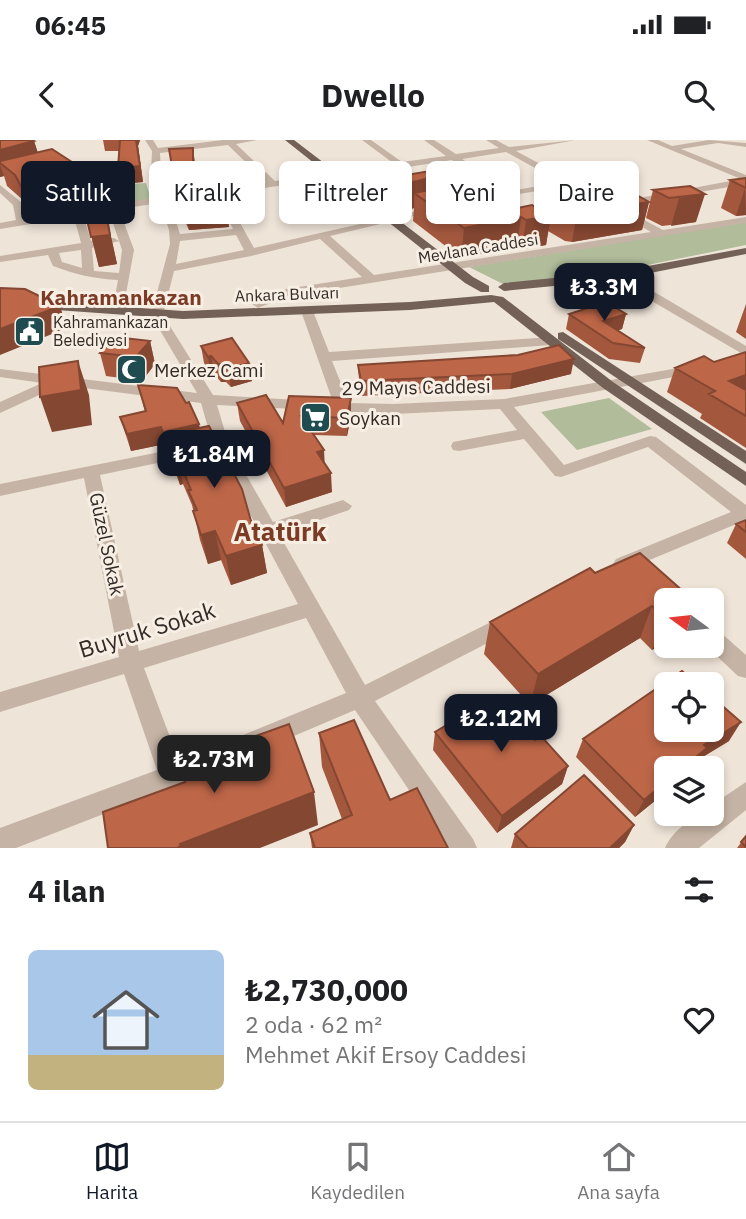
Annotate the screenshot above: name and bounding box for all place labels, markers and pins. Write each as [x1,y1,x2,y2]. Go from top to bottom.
pin: ₺3.3M [555,264,653,323]
place label: Kahramankazan Belediyesi [53,312,168,350]
public building icon: Kahramankazan Belediyesi [13,314,47,348]
mosque icon: Merkez Cami [114,353,148,387]
place label: Merkez Cami [154,358,263,382]
supermarket icon: Soykan [299,401,333,435]
place label: Soykan [339,406,401,430]
pin: ₺1.84M [157,430,271,490]
pin: ₺2.12M [444,694,558,754]
pin: ₺2.73M [157,736,271,795]

